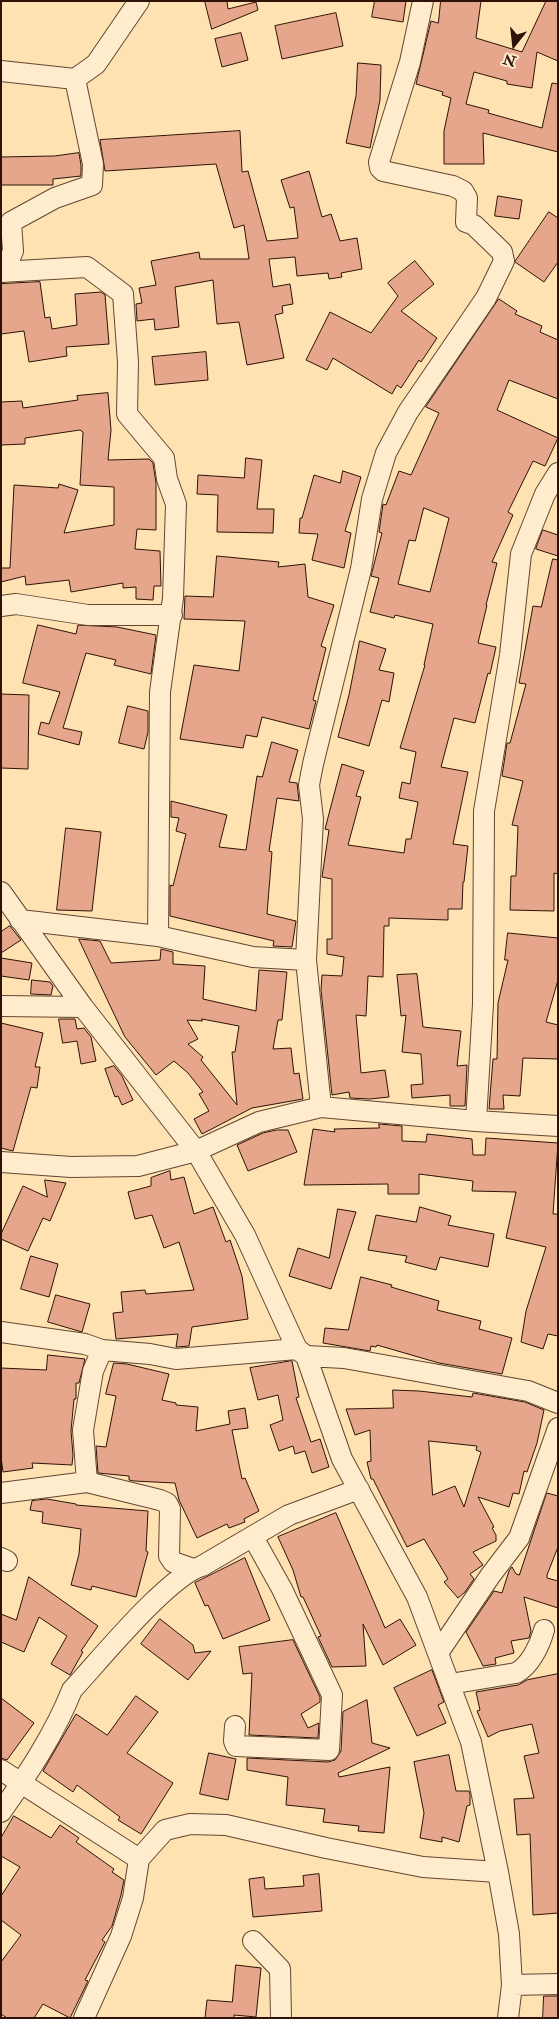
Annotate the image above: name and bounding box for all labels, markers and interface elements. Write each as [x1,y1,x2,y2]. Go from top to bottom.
north arrow [489,20,539,70]
text: N [501,50,518,70]

